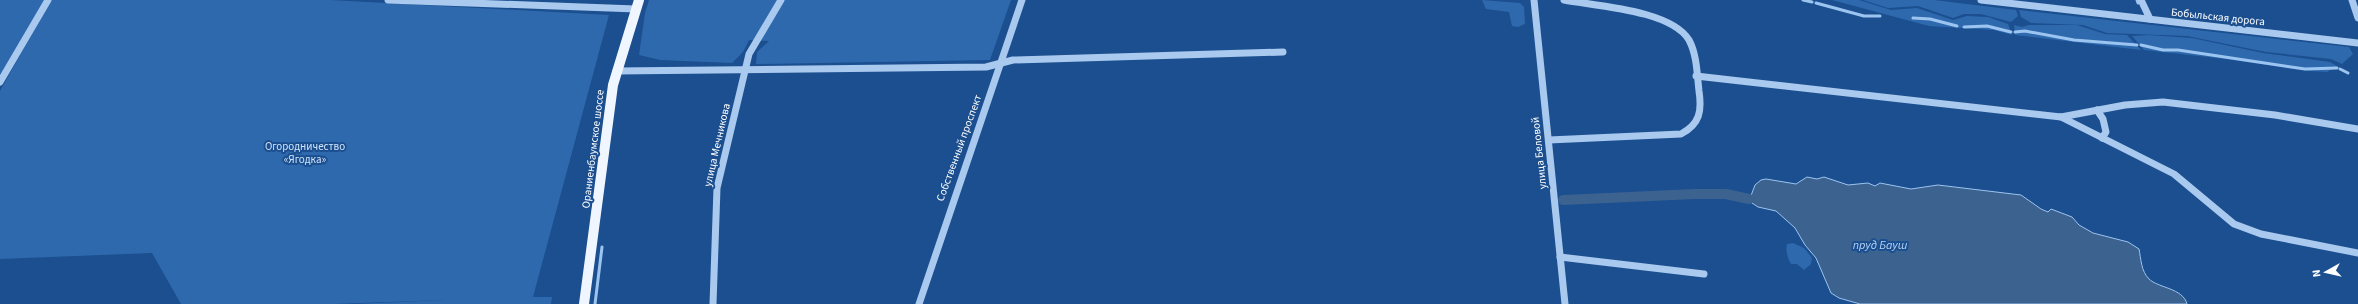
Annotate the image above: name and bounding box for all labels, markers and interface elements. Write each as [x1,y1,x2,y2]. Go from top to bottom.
street label: Бобыльская дорога [2170,5,2266,29]
street label: Ораниенбаумское шоссе [578,88,608,209]
street label: Собственный проспект [933,93,985,203]
street label: улица Мечникова [700,102,734,188]
street label: улица Беловой [1528,116,1550,190]
park label: Огородничество «Ягодка» [265,139,345,167]
water label: пруд Бауш [1853,237,1908,254]
north arrow [2306,252,2346,292]
text: N [2309,269,2325,278]

